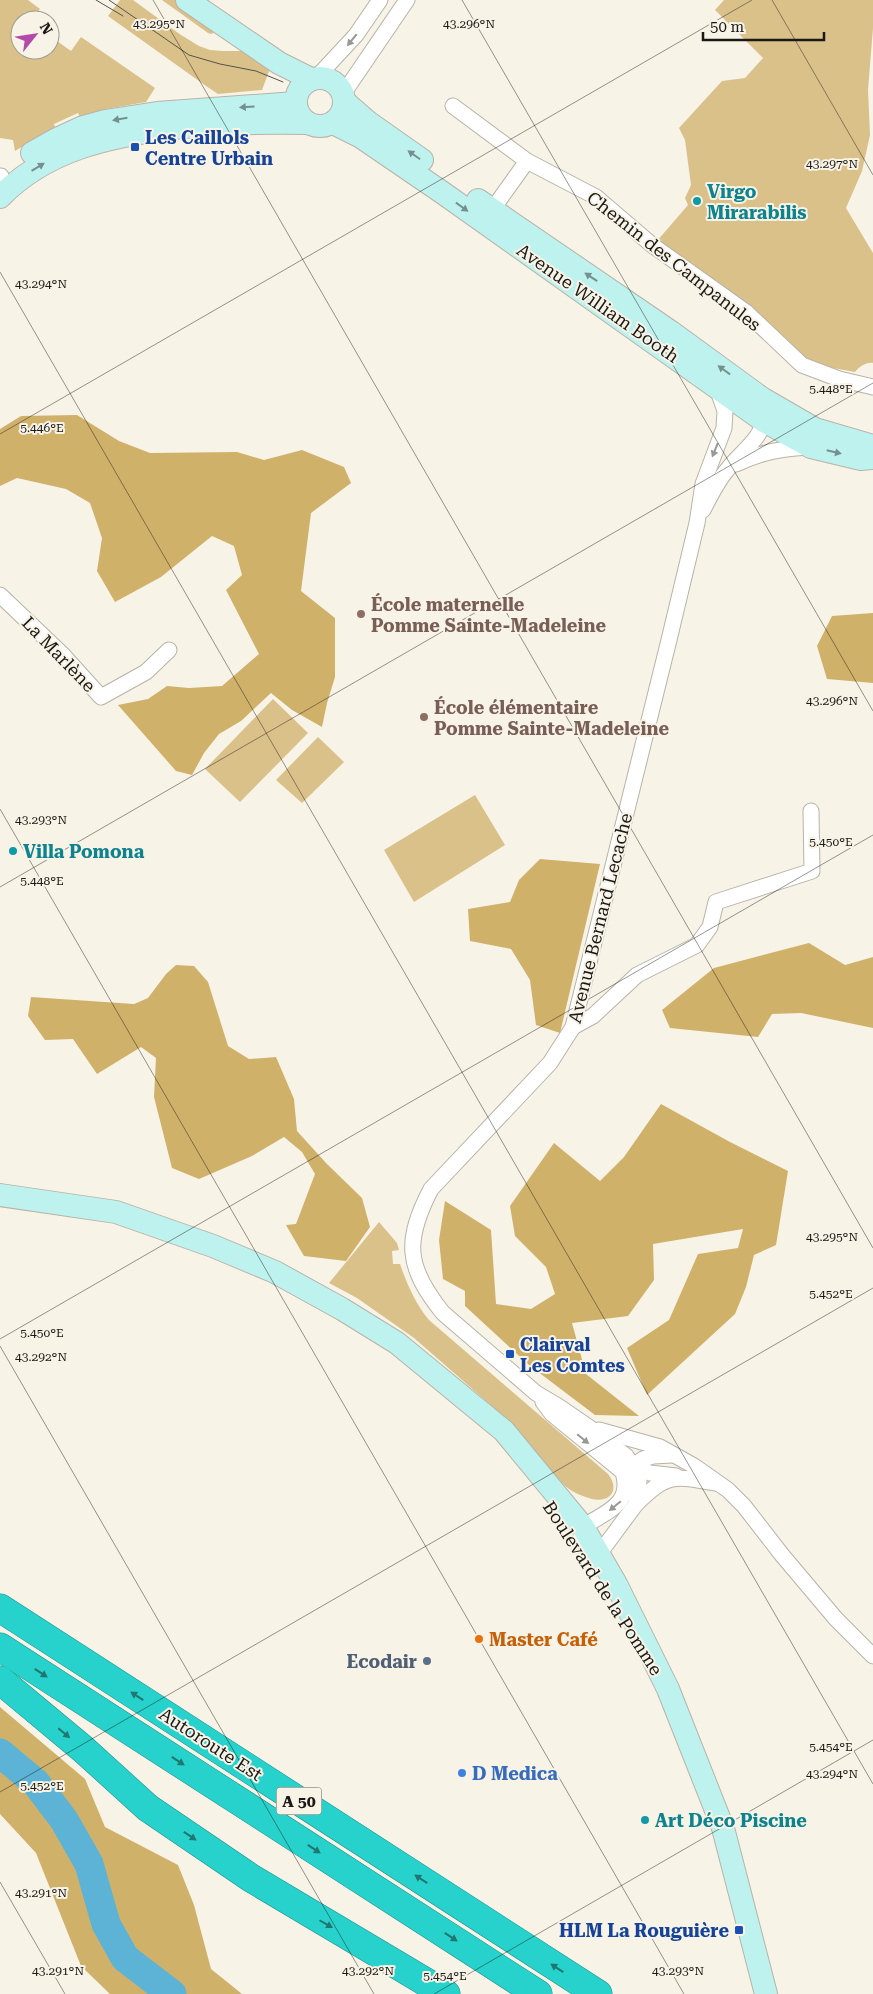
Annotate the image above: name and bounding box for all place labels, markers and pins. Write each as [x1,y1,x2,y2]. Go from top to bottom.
place label: Les Caillols Centre Urbain [145,127,273,169]
marker: Les Caillols Centre Urbain [129,141,141,153]
place label: Virgo Mirarabilis [707,181,807,223]
marker: Virgo Mirarabilis [691,195,703,207]
place label: École maternelle Pomme Sainte-Madeleine [371,593,606,636]
marker: École maternelle Pomme Sainte-Madeleine [355,608,367,620]
place label: École élémentaire Pomme Sainte-Madeleine [434,696,669,739]
marker: École élémentaire Pomme Sainte-Madeleine [418,711,430,723]
place label: Villa Pomona [23,841,145,862]
marker: Villa Pomona [7,845,19,857]
place label: Clairval Les Comtes [520,1334,625,1376]
marker: Clairval Les Comtes [504,1348,516,1360]
place label: Master Café [489,1629,598,1650]
marker: Master Café [473,1633,485,1645]
place label: Ecodair [347,1651,417,1672]
marker: Ecodair [421,1655,433,1667]
place label: D Medica [472,1763,558,1784]
marker: D Medica [456,1767,468,1779]
place label: Art Déco Piscine [655,1810,807,1831]
marker: Art Déco Piscine [639,1814,651,1826]
place label: HLM La Rouguière [559,1920,729,1941]
marker: HLM La Rouguière [733,1924,745,1936]

